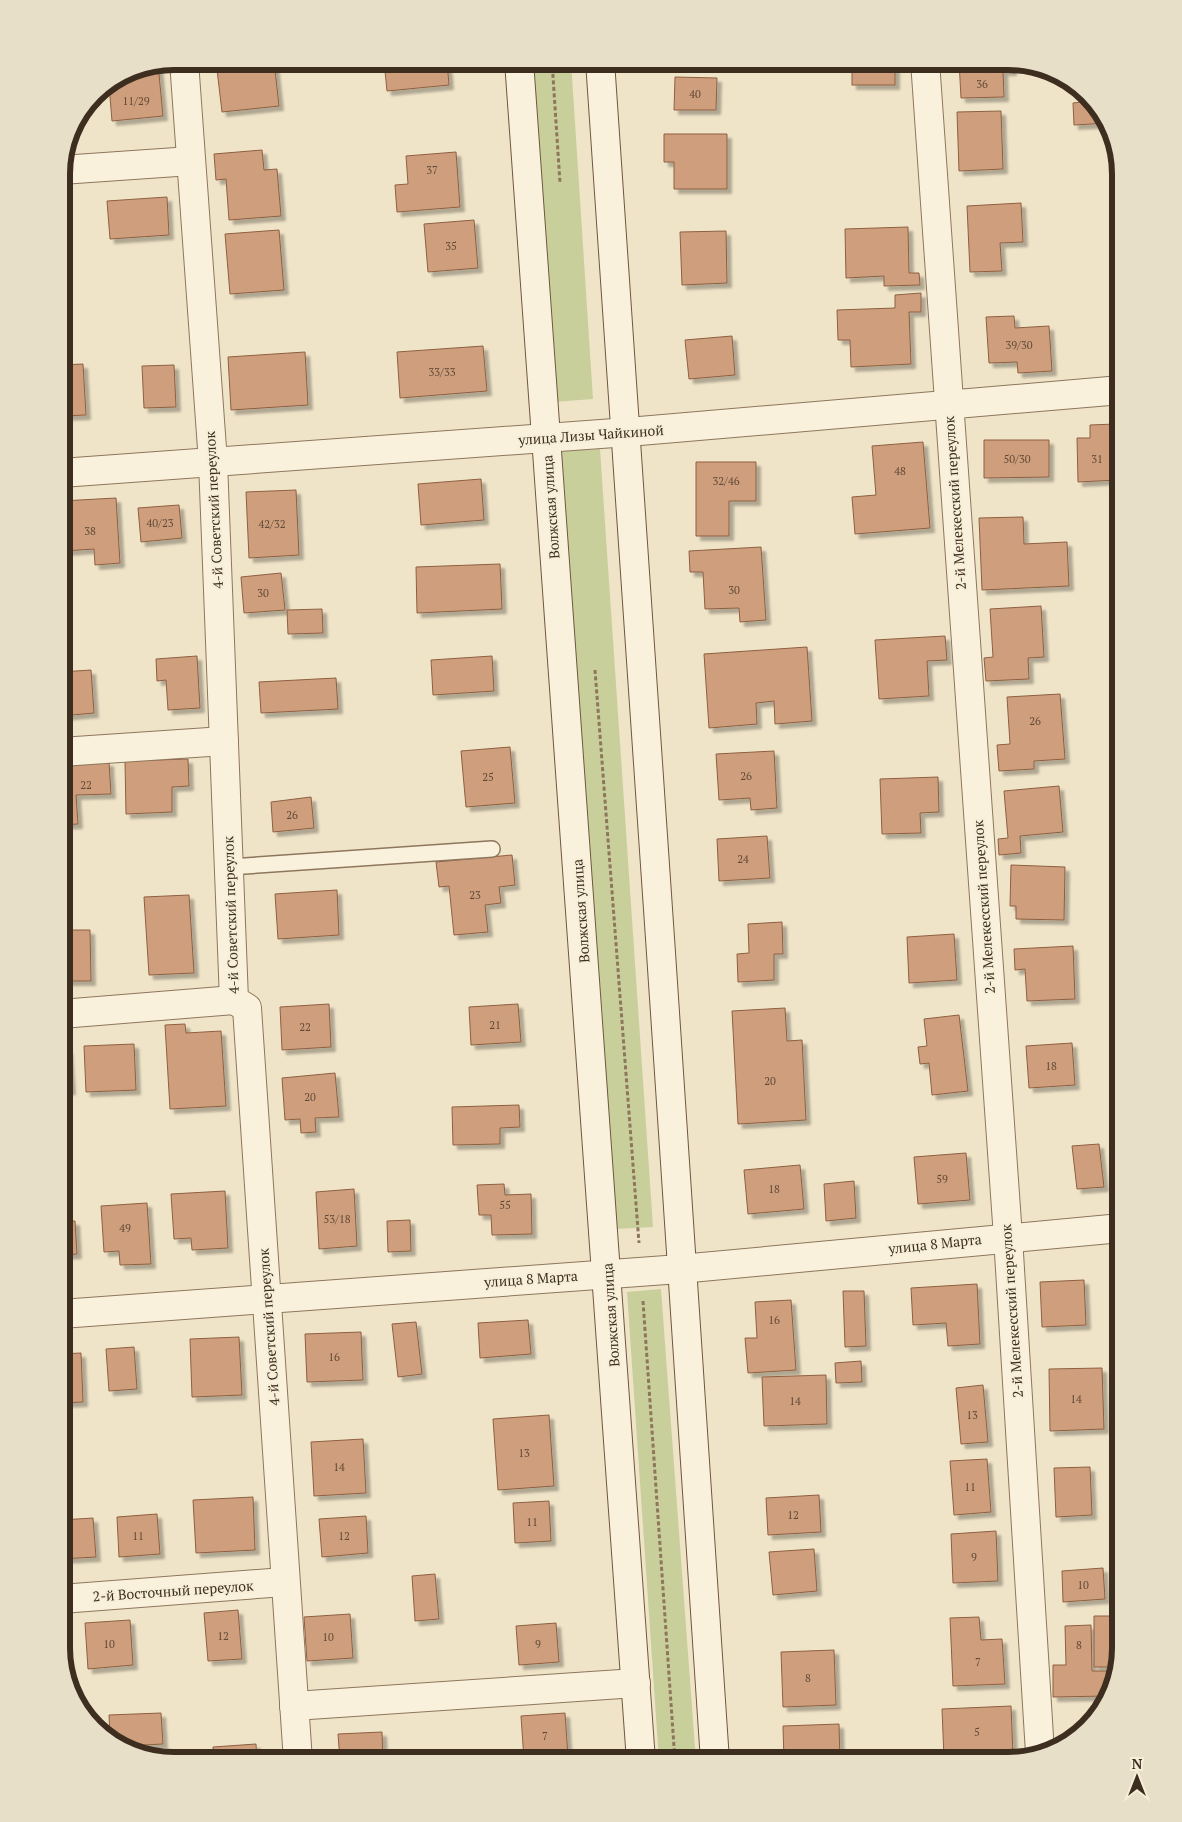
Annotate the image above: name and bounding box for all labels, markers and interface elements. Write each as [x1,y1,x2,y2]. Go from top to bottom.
house number: 36 [976,77,988,91]
house number: 40 [689,87,701,101]
house number: 11/29 [122,94,150,108]
house number: 37 [426,163,438,177]
house number: 35 [445,239,457,253]
house number: 39/30 [1005,338,1033,352]
house number: 33/33 [428,365,456,379]
street label: 2-й Мелекесский переулок [939,415,970,591]
street label: улица Лизы Чайкиной [517,420,665,449]
street label: 4-й Советский переулок [200,430,227,589]
house number: 50/30 [1003,452,1031,466]
house number: 31 [1091,452,1103,466]
street label: Волжская улица [537,454,564,560]
house number: 48 [894,464,906,478]
house number: 32/46 [712,474,740,488]
house number: 40/23 [146,516,174,530]
house number: 42/32 [258,517,286,531]
house number: 38 [84,524,96,538]
house number: 30 [728,583,740,597]
house number: 30 [257,586,269,600]
house number: 26 [1029,714,1041,728]
house number: 26 [740,769,752,783]
house number: 25 [482,770,494,784]
house number: 22 [80,778,92,792]
house number: 26 [286,808,298,822]
street label: 2-й Мелекесский переулок [968,819,999,995]
street label: 4-й Советский переулок [218,835,243,994]
house number: 24 [737,852,749,866]
street label: Волжская улица [567,858,594,964]
house number: 23 [469,888,481,902]
house number: 21 [489,1018,501,1032]
house number: 22 [299,1020,311,1034]
house number: 18 [1045,1059,1057,1073]
house number: 20 [764,1074,776,1088]
house number: 20 [304,1090,316,1104]
house number: 59 [936,1172,948,1186]
house number: 18 [768,1182,780,1196]
house number: 55 [499,1198,511,1212]
house number: 53/18 [323,1212,351,1226]
house number: 49 [119,1221,131,1235]
street label: 2-й Мелекесский переулок [996,1223,1027,1399]
street label: улица 8 Марта [886,1229,983,1258]
street label: 4-й Советский переулок [253,1247,283,1406]
street label: Волжская улица [597,1262,624,1368]
street label: улица 8 Марта [483,1266,578,1291]
house number: 16 [768,1313,780,1327]
house number: 16 [328,1350,340,1364]
house number: 14 [1070,1392,1082,1406]
house number: 14 [789,1394,801,1408]
house number: 13 [966,1408,978,1422]
house number: 13 [518,1446,530,1460]
house number: 14 [333,1460,345,1474]
house number: 11 [964,1480,976,1494]
house number: 12 [787,1508,799,1522]
house number: 11 [526,1515,538,1529]
house number: 11 [132,1529,144,1543]
house number: 12 [338,1529,350,1543]
house number: 9 [971,1550,977,1564]
street label: 2-й Восточный переулок [92,1575,254,1606]
house number: 10 [1077,1578,1089,1592]
house number: 12 [217,1629,229,1643]
house number: 10 [322,1630,334,1644]
house number: 10 [103,1637,115,1651]
house number: 9 [535,1637,541,1651]
house number: 8 [1076,1638,1082,1652]
house number: 7 [975,1655,981,1669]
house number: 8 [805,1671,811,1685]
house number: 5 [974,1725,980,1739]
house number: 7 [542,1729,548,1743]
north arrow [1112,1752,1162,1802]
text: N [1132,1754,1143,1773]

